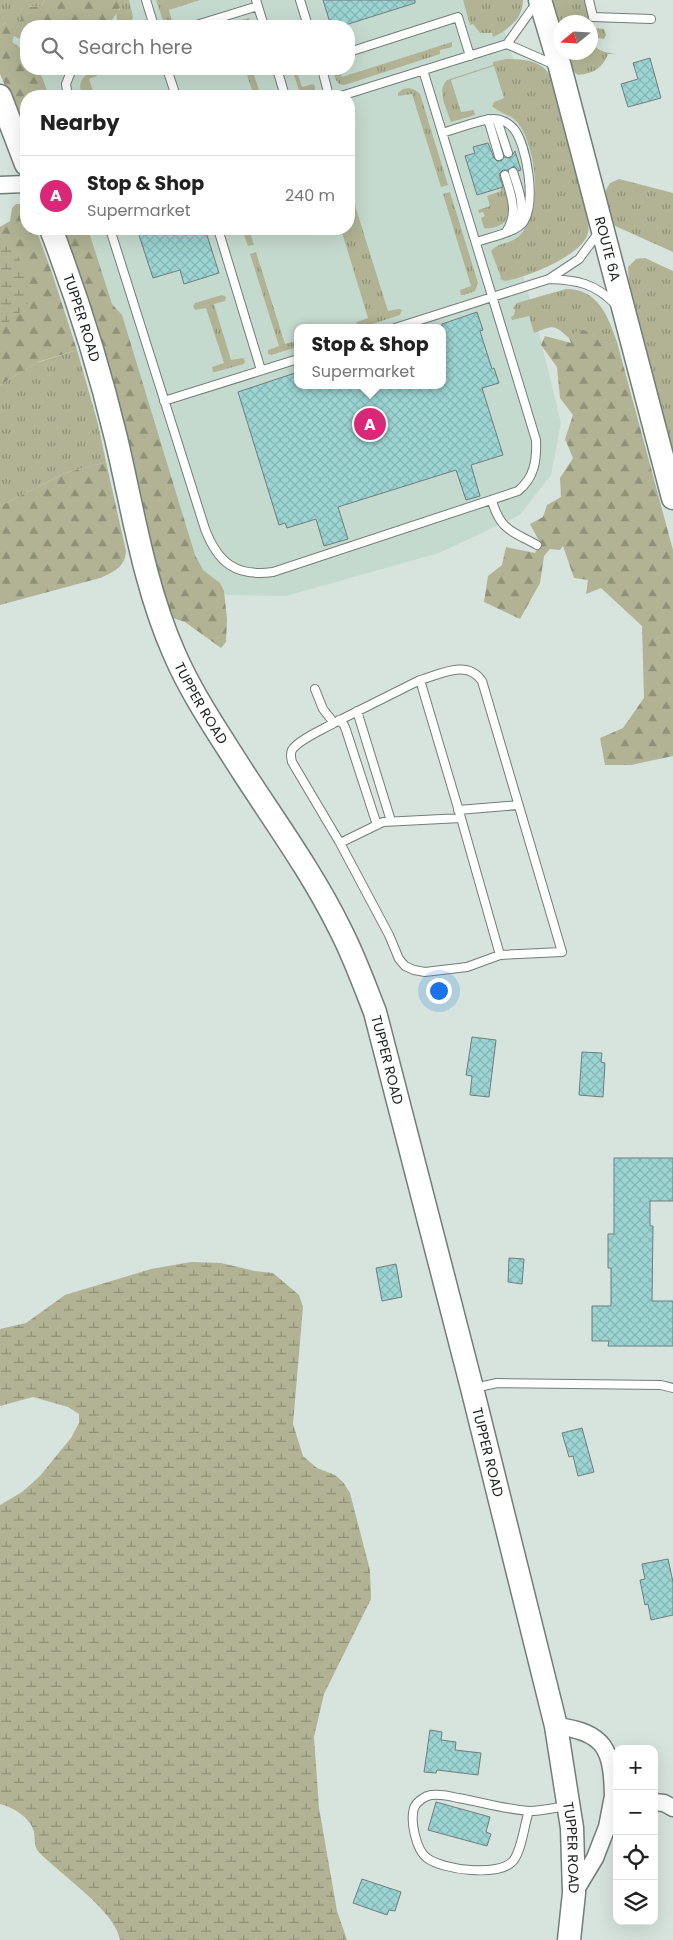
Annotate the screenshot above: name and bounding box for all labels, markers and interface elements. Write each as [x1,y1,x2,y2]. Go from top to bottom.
north arrow [553,15,598,60]
search box [20,20,355,75]
icon: search [38,34,66,62]
text: Search here [78,34,192,61]
text: Nearby [40,108,120,137]
text: Stop & Shop [87,170,204,197]
text: A [50,184,62,207]
text: 240 m [285,184,335,207]
text: Supermarket [87,199,191,222]
street label: ROUTE 6A [590,215,626,283]
street label: TUPPER ROAD [58,271,105,364]
popup [294,324,446,389]
text: Stop & Shop [311,331,429,358]
text: Supermarket [311,360,415,383]
pin: A [354,405,386,443]
street label: TUPPER ROAD [169,659,233,748]
your location [426,978,452,1004]
street label: TUPPER ROAD [366,1013,408,1107]
street label: TUPPER ROAD [467,1405,509,1499]
map controls [613,1745,658,1925]
button: + [613,1745,658,1790]
button: − [613,1790,658,1835]
street label: TUPPER ROAD [558,1801,584,1894]
button: locate [613,1835,658,1880]
button: layers [613,1880,658,1925]

